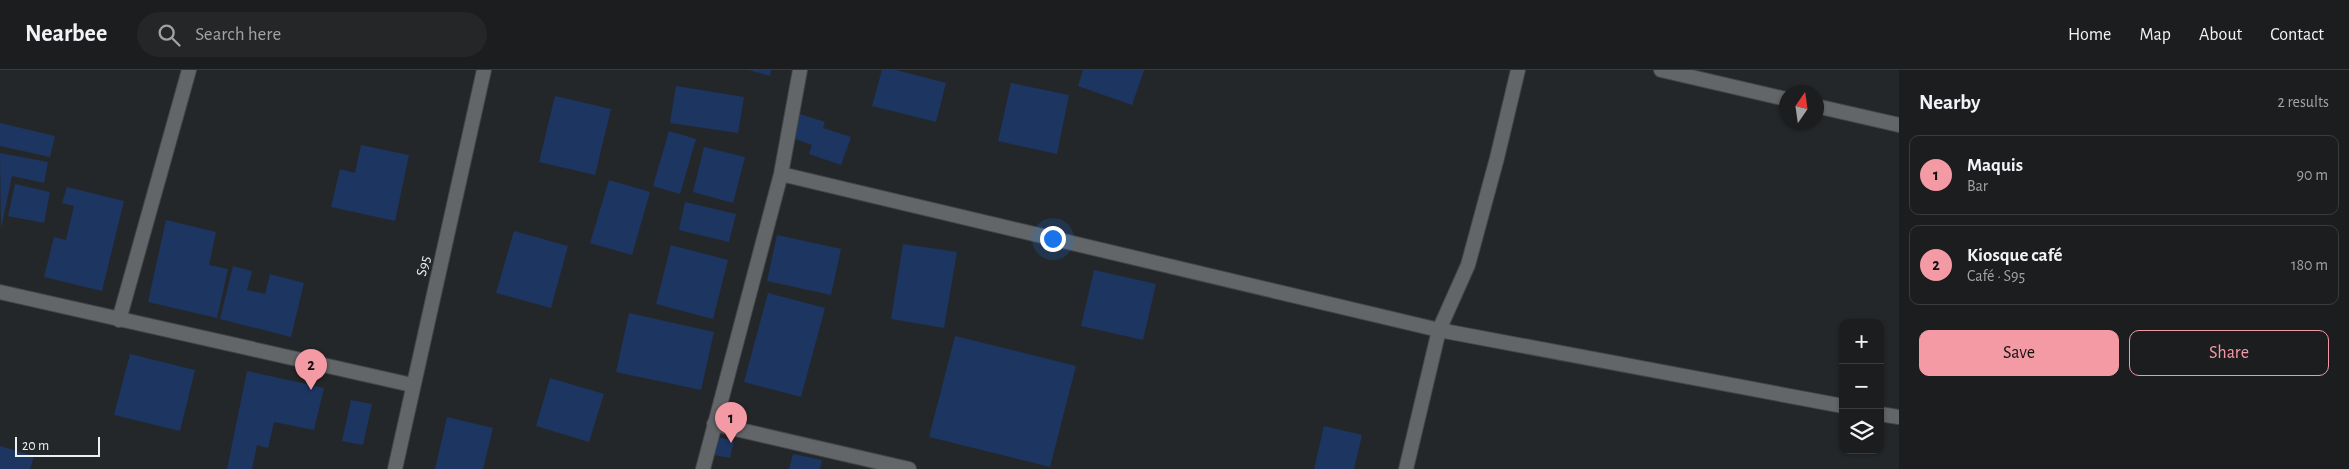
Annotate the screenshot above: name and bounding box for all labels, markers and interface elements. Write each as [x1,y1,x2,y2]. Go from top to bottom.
search box [137,12,487,57]
icon: search [155,21,183,49]
text: Nearbee [25,22,107,46]
text: Search here [195,25,281,44]
text: Home [2068,26,2111,44]
text: Map [2139,26,2171,44]
text: About [2199,26,2242,44]
text: Contact [2270,26,2324,44]
north arrow [1779,85,1824,130]
text: Nearby [1919,92,1980,113]
text: 2 results [2277,94,2329,110]
text: Maquis [1967,156,2023,175]
text: 1 [1933,167,1939,183]
text: 90 m [2297,167,2328,183]
text: Bar [1967,178,1988,194]
your location [1040,226,1066,252]
text: Kiosque café [1967,246,2062,265]
street label: S95 [414,254,433,278]
text: 2 [1932,257,1940,273]
text: 180 m [2291,257,2328,273]
text: Café · S95 [1967,268,2025,284]
map controls [1839,319,1884,454]
button: + [1839,319,1884,364]
button: Save [1919,330,2119,376]
button: Share [2129,330,2329,376]
pin: 2 [295,349,327,390]
button: − [1839,364,1884,409]
pin: 1 [715,402,747,443]
button: layers [1839,409,1884,454]
scale bar [15,434,100,457]
text: 20 m [22,439,49,453]

